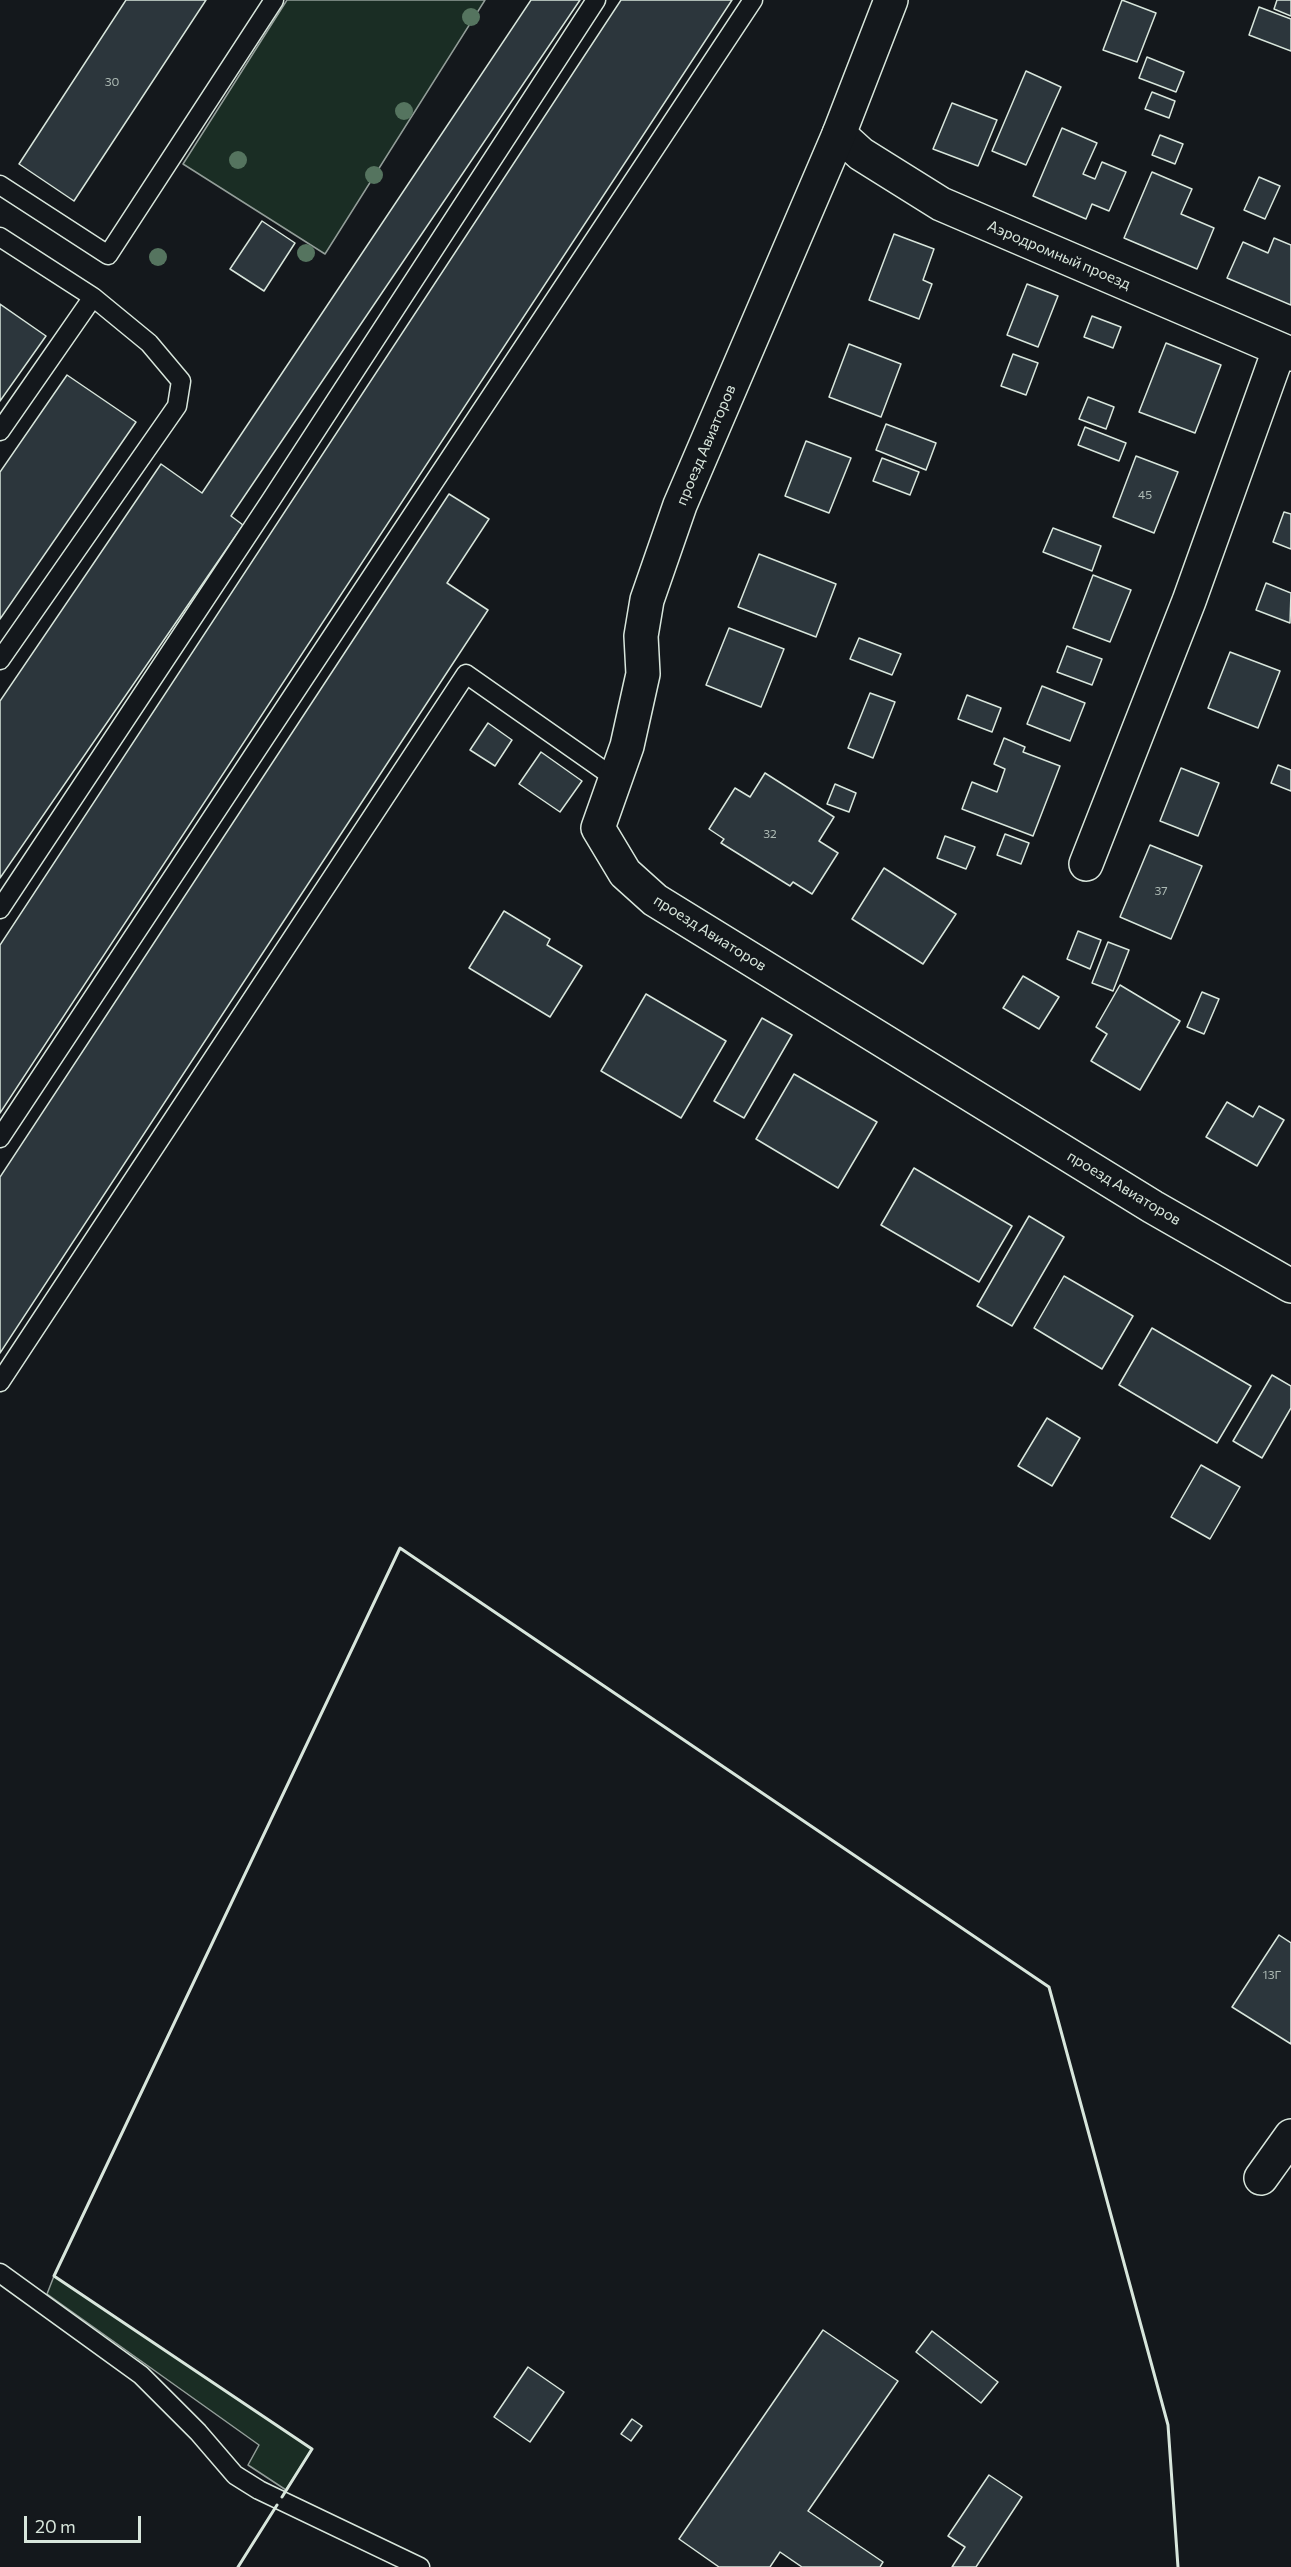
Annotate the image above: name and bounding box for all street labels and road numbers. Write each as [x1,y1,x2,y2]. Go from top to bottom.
street label: Аэродромный проезд [985,217,1133,293]
street label: проезд Авиаторов [672,382,740,508]
street label: проезд Авиаторов [650,891,770,975]
street label: проезд Авиаторов [1064,1147,1184,1229]

